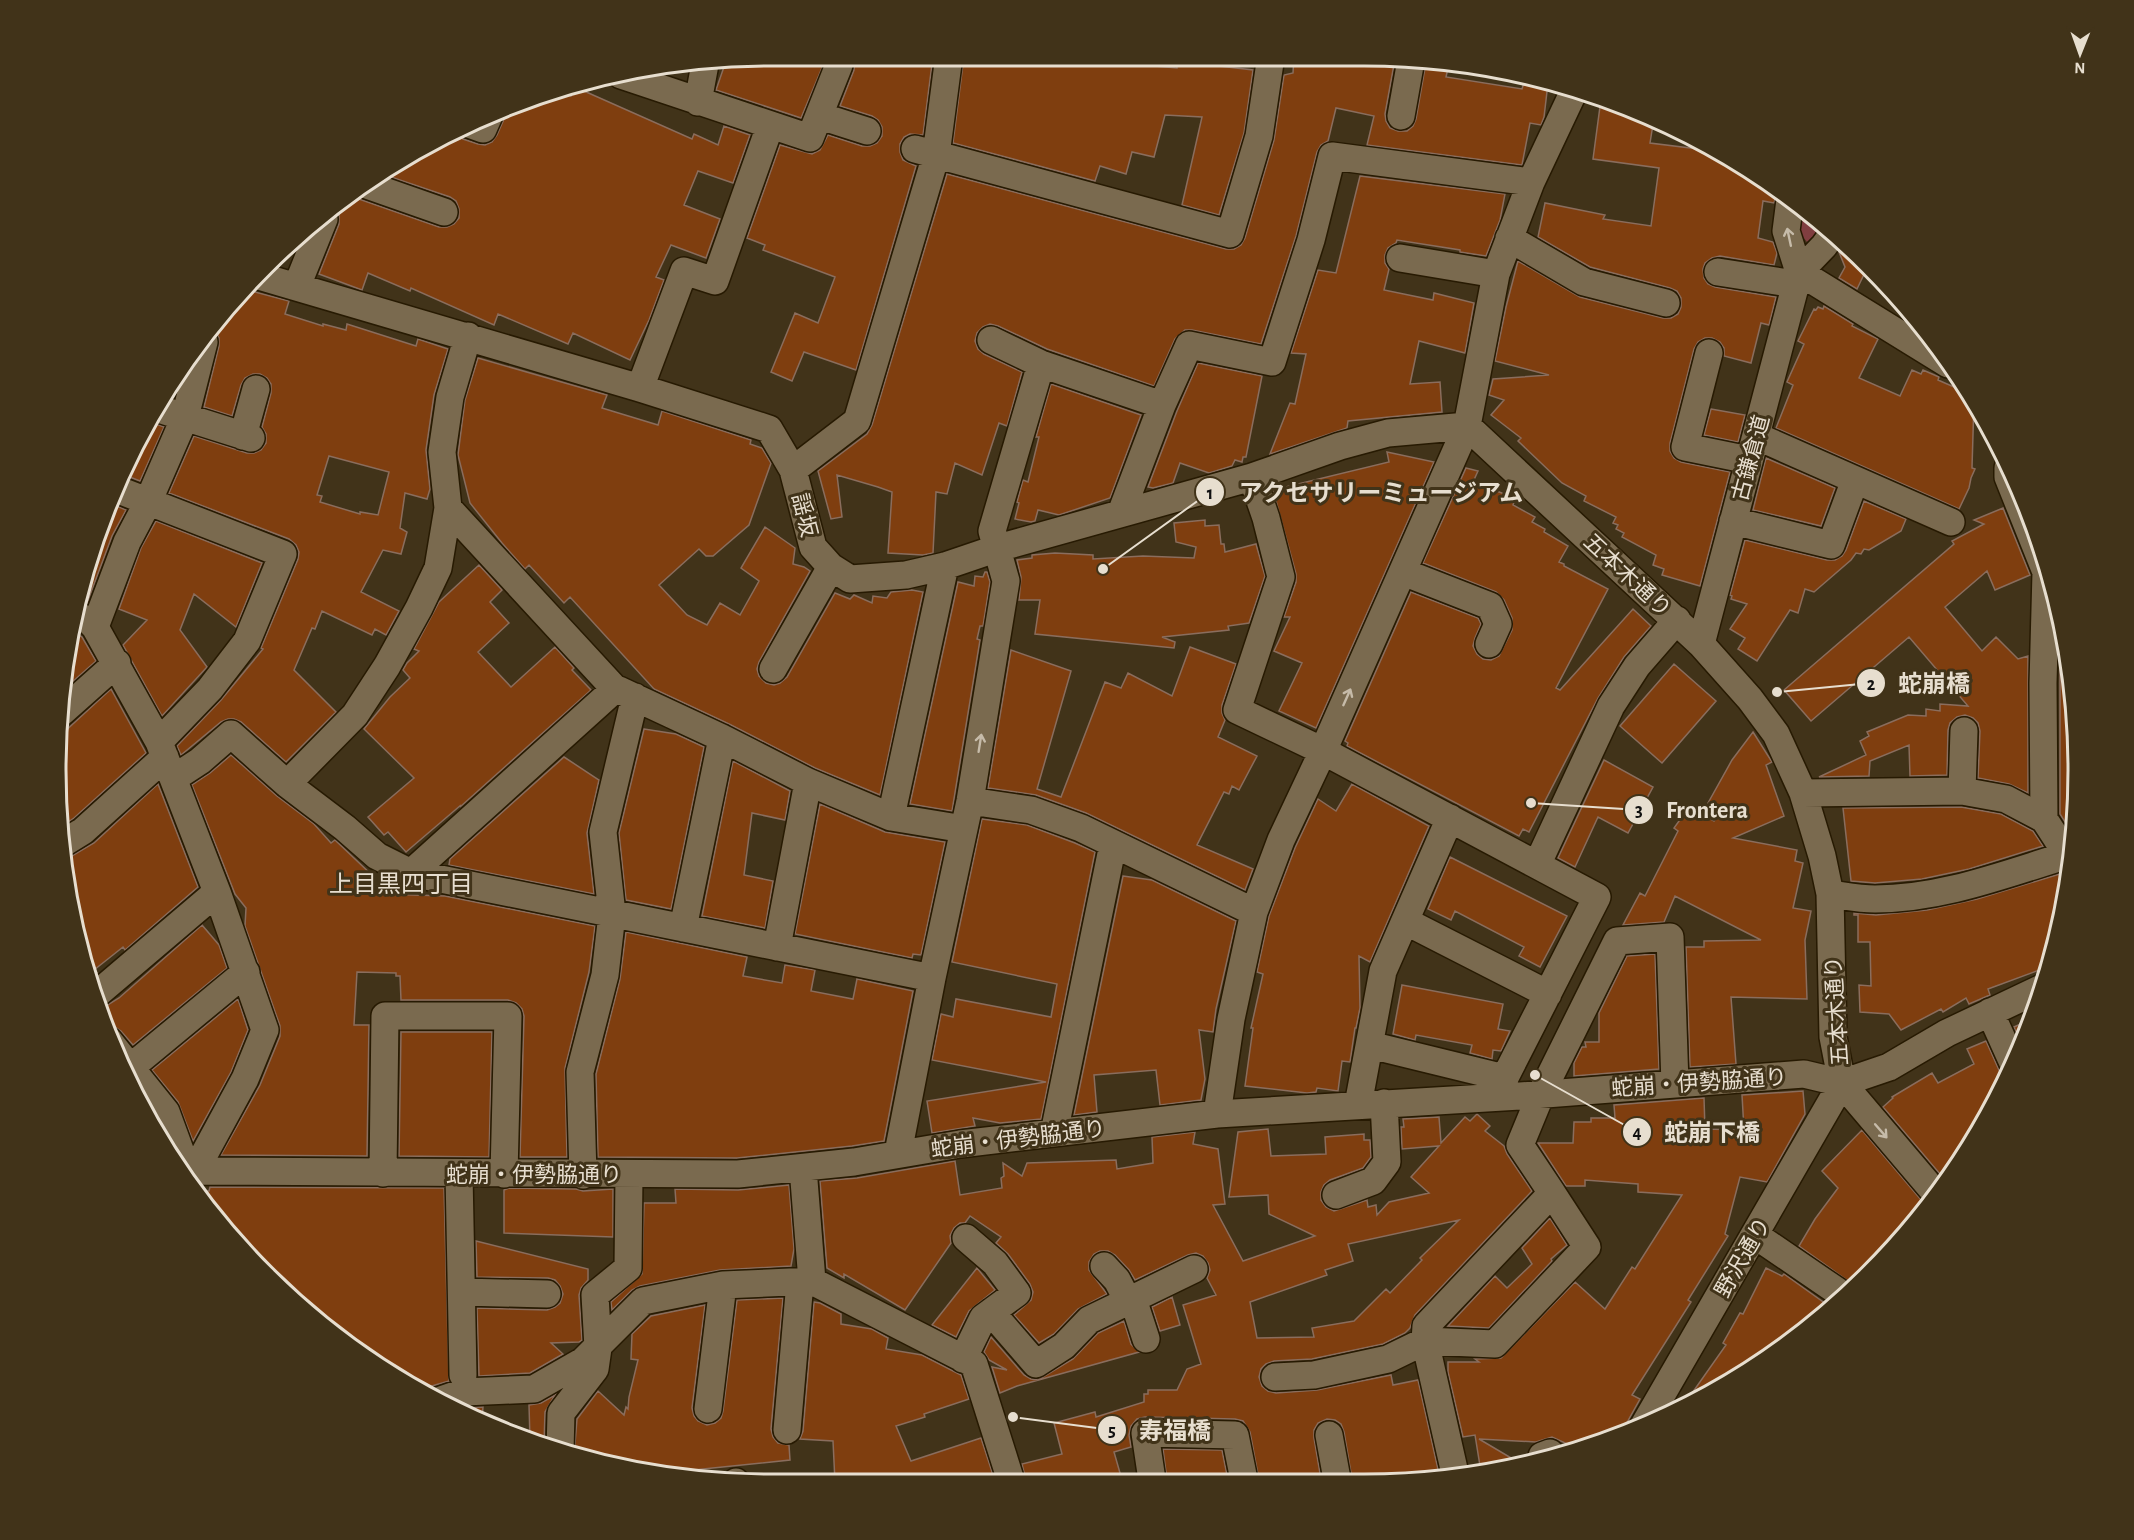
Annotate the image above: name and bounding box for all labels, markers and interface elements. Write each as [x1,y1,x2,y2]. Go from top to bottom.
north arrow [2050,24,2110,84]
text: N [2074,60,2085,76]
one-way arrow [1782,228,1794,247]
street label: 古鎌倉道 [1728,413,1773,504]
callout: アクセサリーミュージアム [1195,471,1537,513]
text: アクセサリーミュージアム [1239,481,1523,506]
text: 1 [1207,485,1213,503]
street label: 謡坂 [788,491,821,539]
street label: 五本木通り [1580,529,1676,621]
callout: 蛇崩橋 [1856,662,1982,704]
text: 蛇崩橋 [1898,671,1970,697]
text: 2 [1867,676,1876,694]
one-way arrow [1342,689,1353,707]
one-way arrow [974,734,985,753]
callout: Frontera [1624,789,1760,831]
text: Frontera [1666,799,1748,823]
text: 3 [1635,802,1643,820]
district label: 上目黒四丁目 [329,872,473,897]
street label: 五本木通り [1821,955,1852,1067]
street label: 蛇崩・伊勢脇通り [1610,1065,1788,1100]
callout: 蛇崩下橋 [1622,1111,1772,1153]
street label: 蛇崩・伊勢脇通り [929,1116,1107,1161]
text: 蛇崩下橋 [1664,1120,1760,1146]
one-way arrow [1874,1123,1888,1138]
text: 4 [1632,1124,1642,1142]
street label: 蛇崩・伊勢脇通り [446,1163,622,1186]
street label: 野沢通り [1710,1213,1774,1301]
callout: 寿福橋 [1097,1409,1223,1451]
text: 寿福橋 [1139,1418,1211,1444]
text: 5 [1108,1422,1116,1440]

